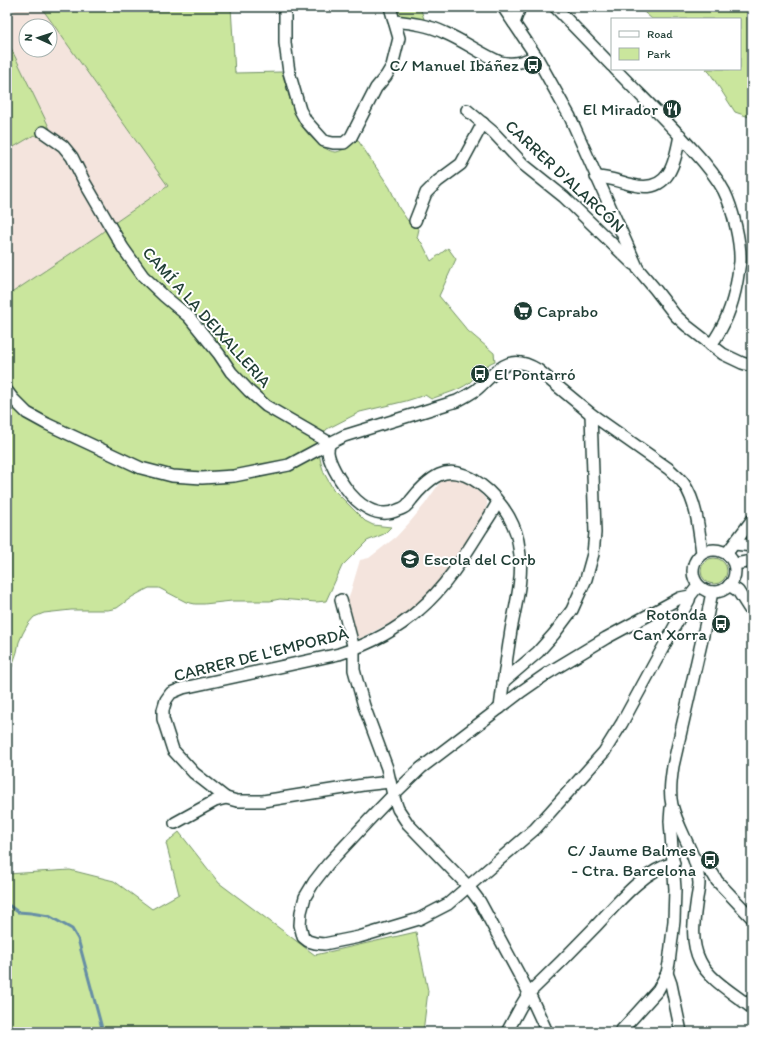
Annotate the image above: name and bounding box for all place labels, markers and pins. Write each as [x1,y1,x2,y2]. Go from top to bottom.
bus stop icon: C/ Manuel Ibáñez [522,54,544,76]
place label: C/ Manuel Ibáñez [390,55,519,75]
restaurant icon: El Mirador [661,98,683,120]
place label: El Mirador [583,99,658,119]
supermarket icon: Caprabo [512,300,534,322]
place label: Caprabo [537,301,598,321]
bus stop icon: El Pontarró [469,363,491,385]
place label: El Pontarró [494,364,576,384]
school or university icon: Escola del Corb [399,548,421,570]
place label: Escola del Corb [424,549,536,569]
place label: Rotonda Can Xorra [633,604,707,644]
bus stop icon: Rotonda Can Xorra [710,613,732,635]
place label: C/ Jaume Balmes - Ctra. Barcelona [567,840,696,880]
bus stop icon: C/ Jaume Balmes - Ctra. Barcelona [699,849,721,871]

